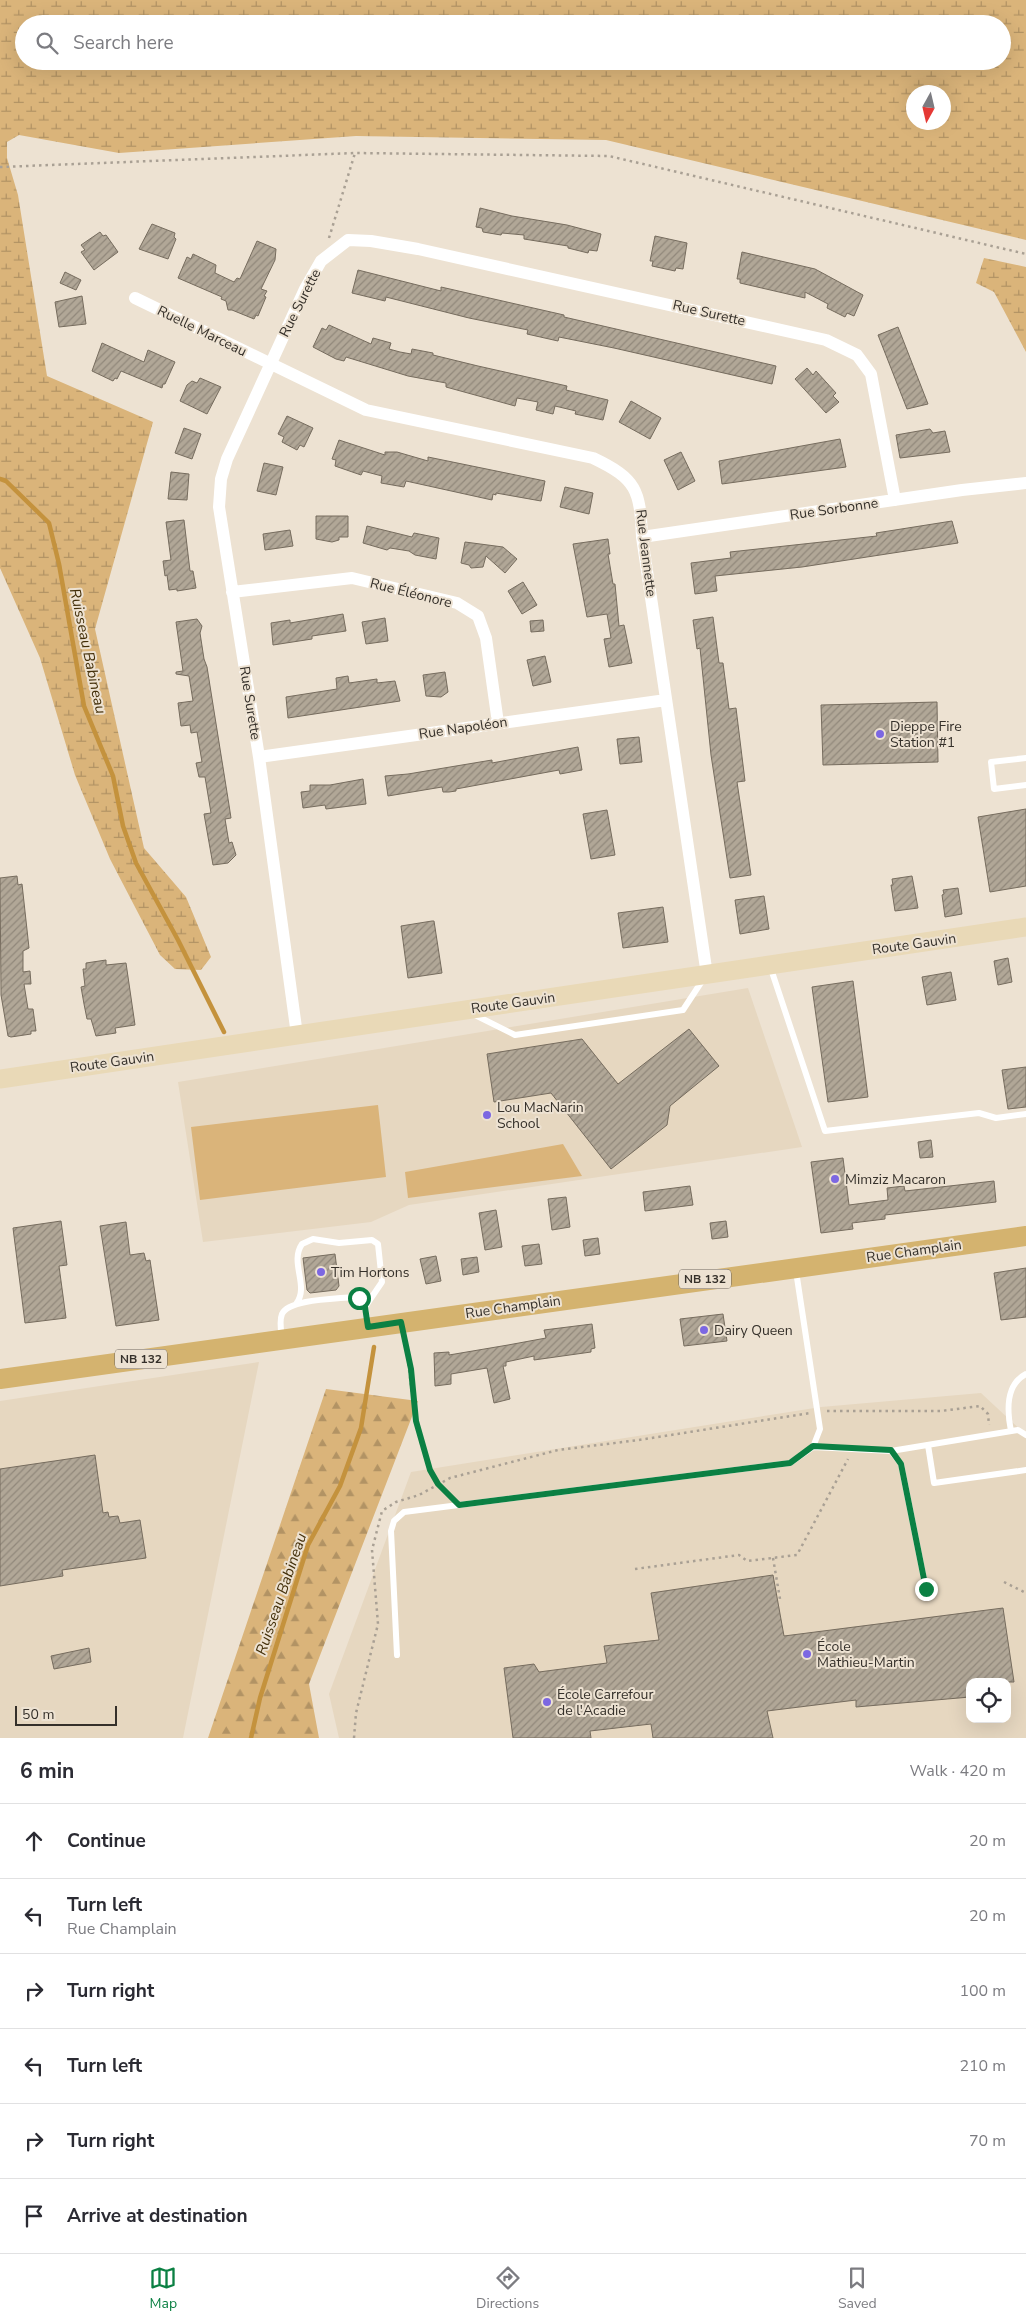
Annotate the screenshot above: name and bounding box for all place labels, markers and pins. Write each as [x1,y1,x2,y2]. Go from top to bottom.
place label: Dieppe Fire Station #1 [890,717,962,752]
marker: Dieppe Fire Station #1 [874,728,886,740]
place label: Lou MacNarin School [497,1098,584,1133]
marker: Lou MacNarin School [481,1109,493,1121]
place label: Mimziz Macaron [845,1170,946,1189]
marker: Mimziz Macaron [829,1173,841,1185]
place label: Tim Hortons [331,1263,410,1282]
marker: Tim Hortons [315,1266,327,1278]
place label: Dairy Queen [714,1321,793,1340]
marker: Dairy Queen [698,1324,710,1336]
place label: École Mathieu-Martin [817,1637,915,1672]
marker: École Mathieu-Martin [801,1648,813,1660]
place label: École Carrefour de l'Acadie [557,1685,653,1720]
marker: École Carrefour de l'Acadie [541,1696,553,1708]

